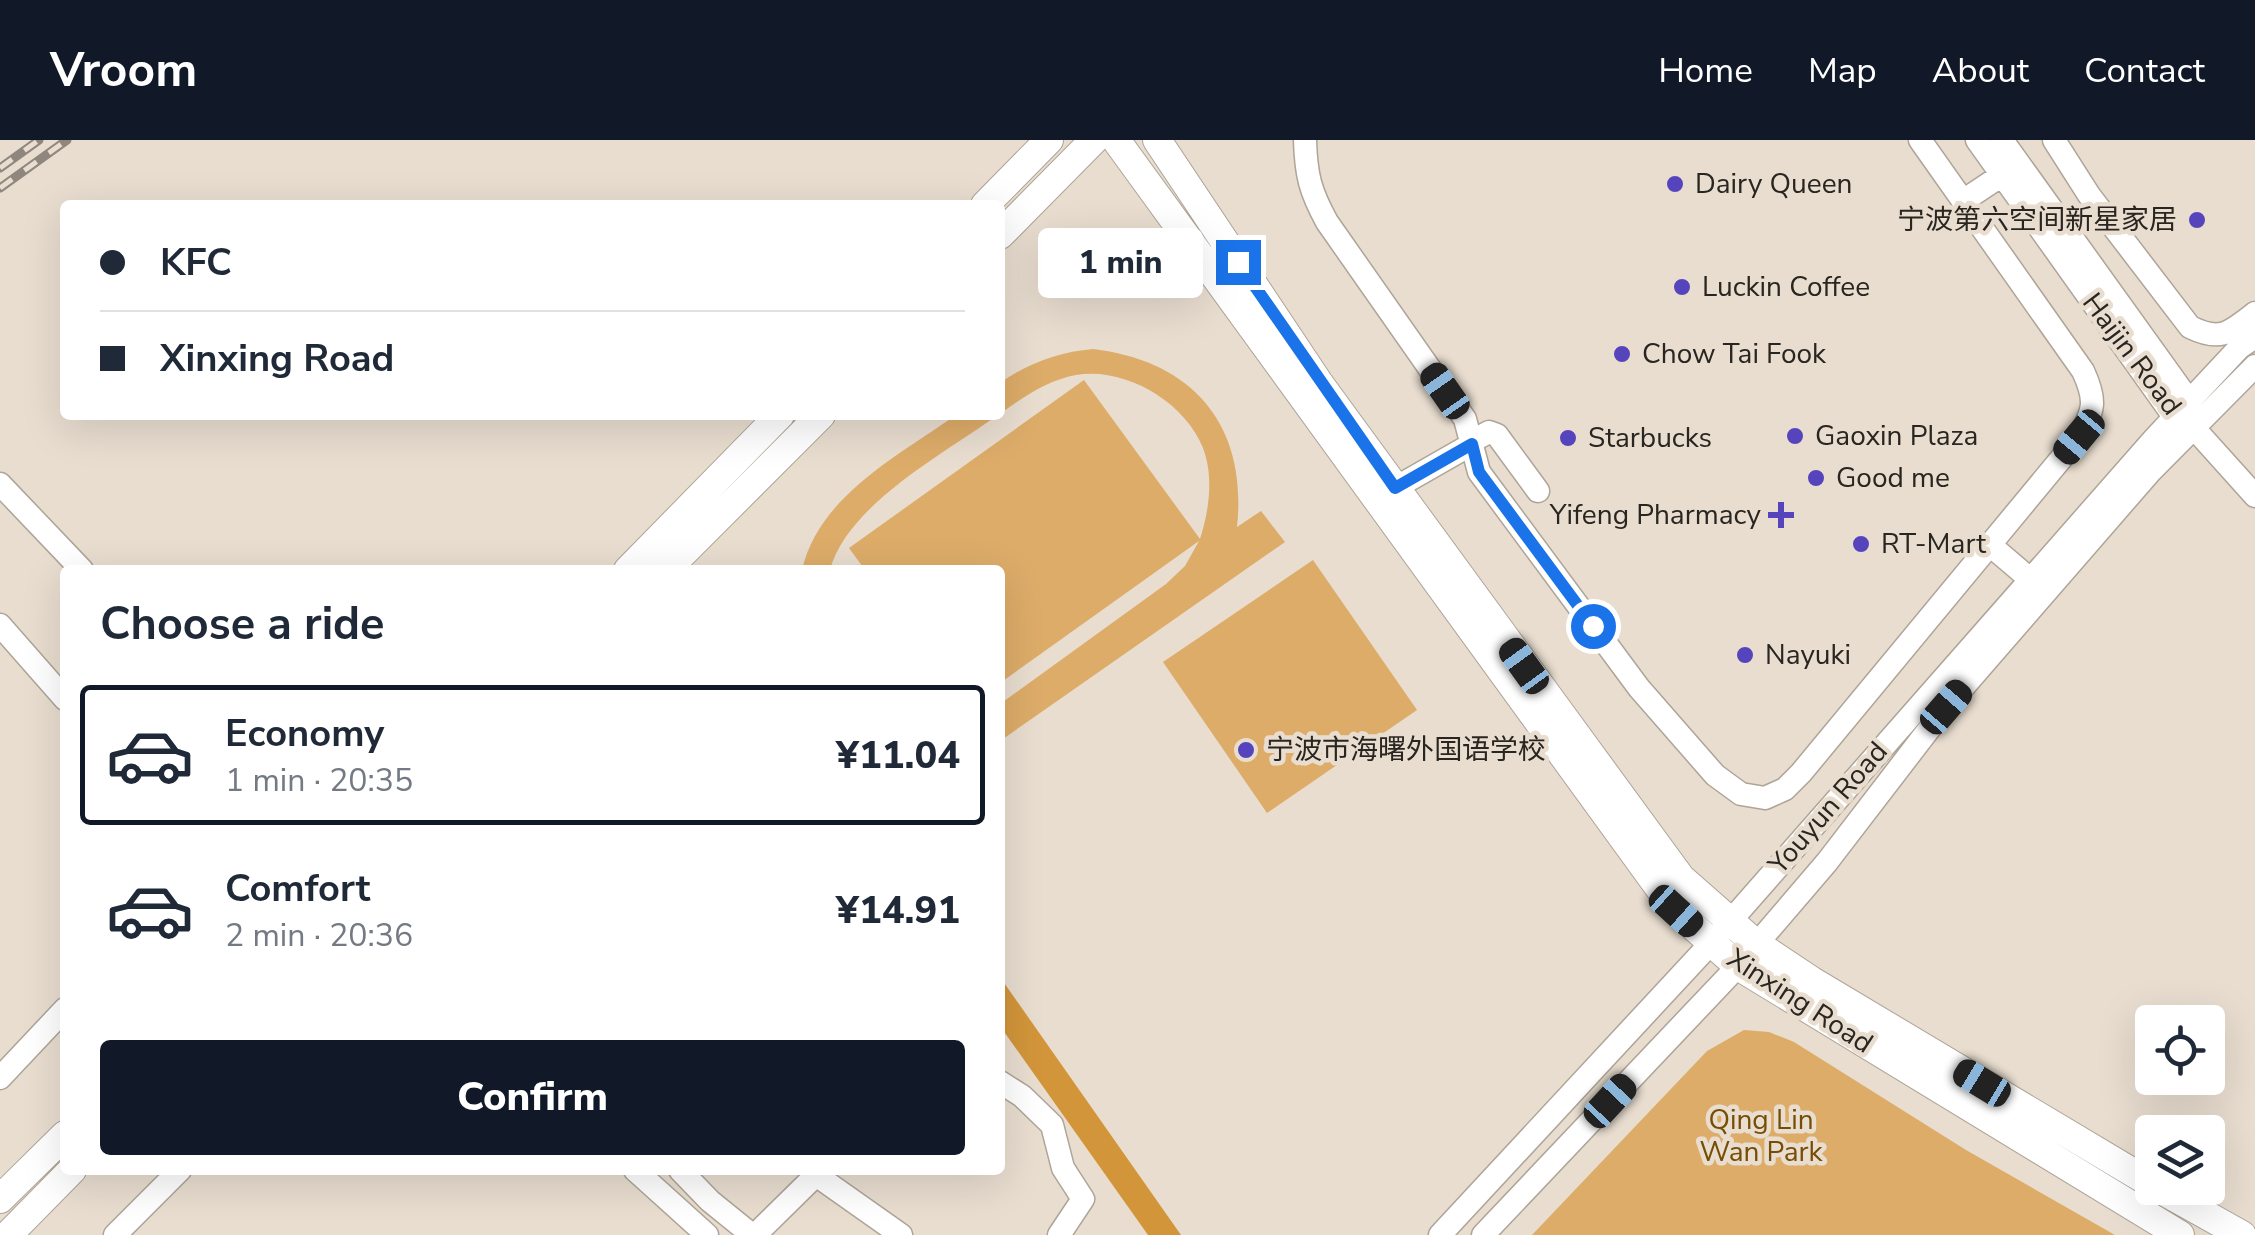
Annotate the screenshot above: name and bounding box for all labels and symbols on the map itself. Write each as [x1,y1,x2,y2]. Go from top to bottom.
place label: Dairy Queen [1695,165,1852,203]
marker: Dairy Queen [1664,173,1686,195]
place label: 宁波第六空间新星家居 [1897,201,2177,239]
marker: 宁波第六空间新星家居 [2186,209,2208,231]
callout: 1 min [1038,227,1203,297]
route end [1216,240,1261,285]
place label: Luckin Coffee [1702,268,1870,306]
marker: Luckin Coffee [1671,276,1693,298]
street label: Haijin Road [2073,285,2191,423]
place label: Chow Tai Fook [1642,335,1827,373]
marker: Chow Tai Fook [1611,343,1633,365]
car [1416,358,1474,424]
car [2048,404,2110,470]
place label: Gaoxin Plaza [1815,417,1978,455]
place label: Starbucks [1588,419,1712,457]
marker: Gaoxin Plaza [1784,425,1806,447]
marker: Starbucks [1557,427,1579,449]
place label: Good me [1836,459,1950,497]
marker: Good me [1805,467,1827,489]
place label: Yifeng Pharmacy [1549,496,1762,534]
marker: Yifeng Pharmacy [1770,504,1792,526]
place label: RT-Mart [1881,525,1986,563]
marker: RT-Mart [1850,533,1872,555]
route start [1571,604,1616,649]
car [1494,633,1554,699]
place label: Nayuki [1765,636,1851,674]
marker: Nayuki [1734,644,1756,666]
car [1915,675,1977,739]
place label: 宁波市海曙外国语学校 [1266,731,1546,769]
street label: Youyun Road [1759,734,1896,883]
marker: 宁波市海曙外国语学校 [1235,739,1257,761]
car [1644,880,1708,942]
street label: Xinxing Road [1720,940,1880,1062]
car [1949,1055,2015,1111]
car [1579,1069,1641,1133]
park label: Qing Lin Wan Park [1699,1101,1824,1171]

